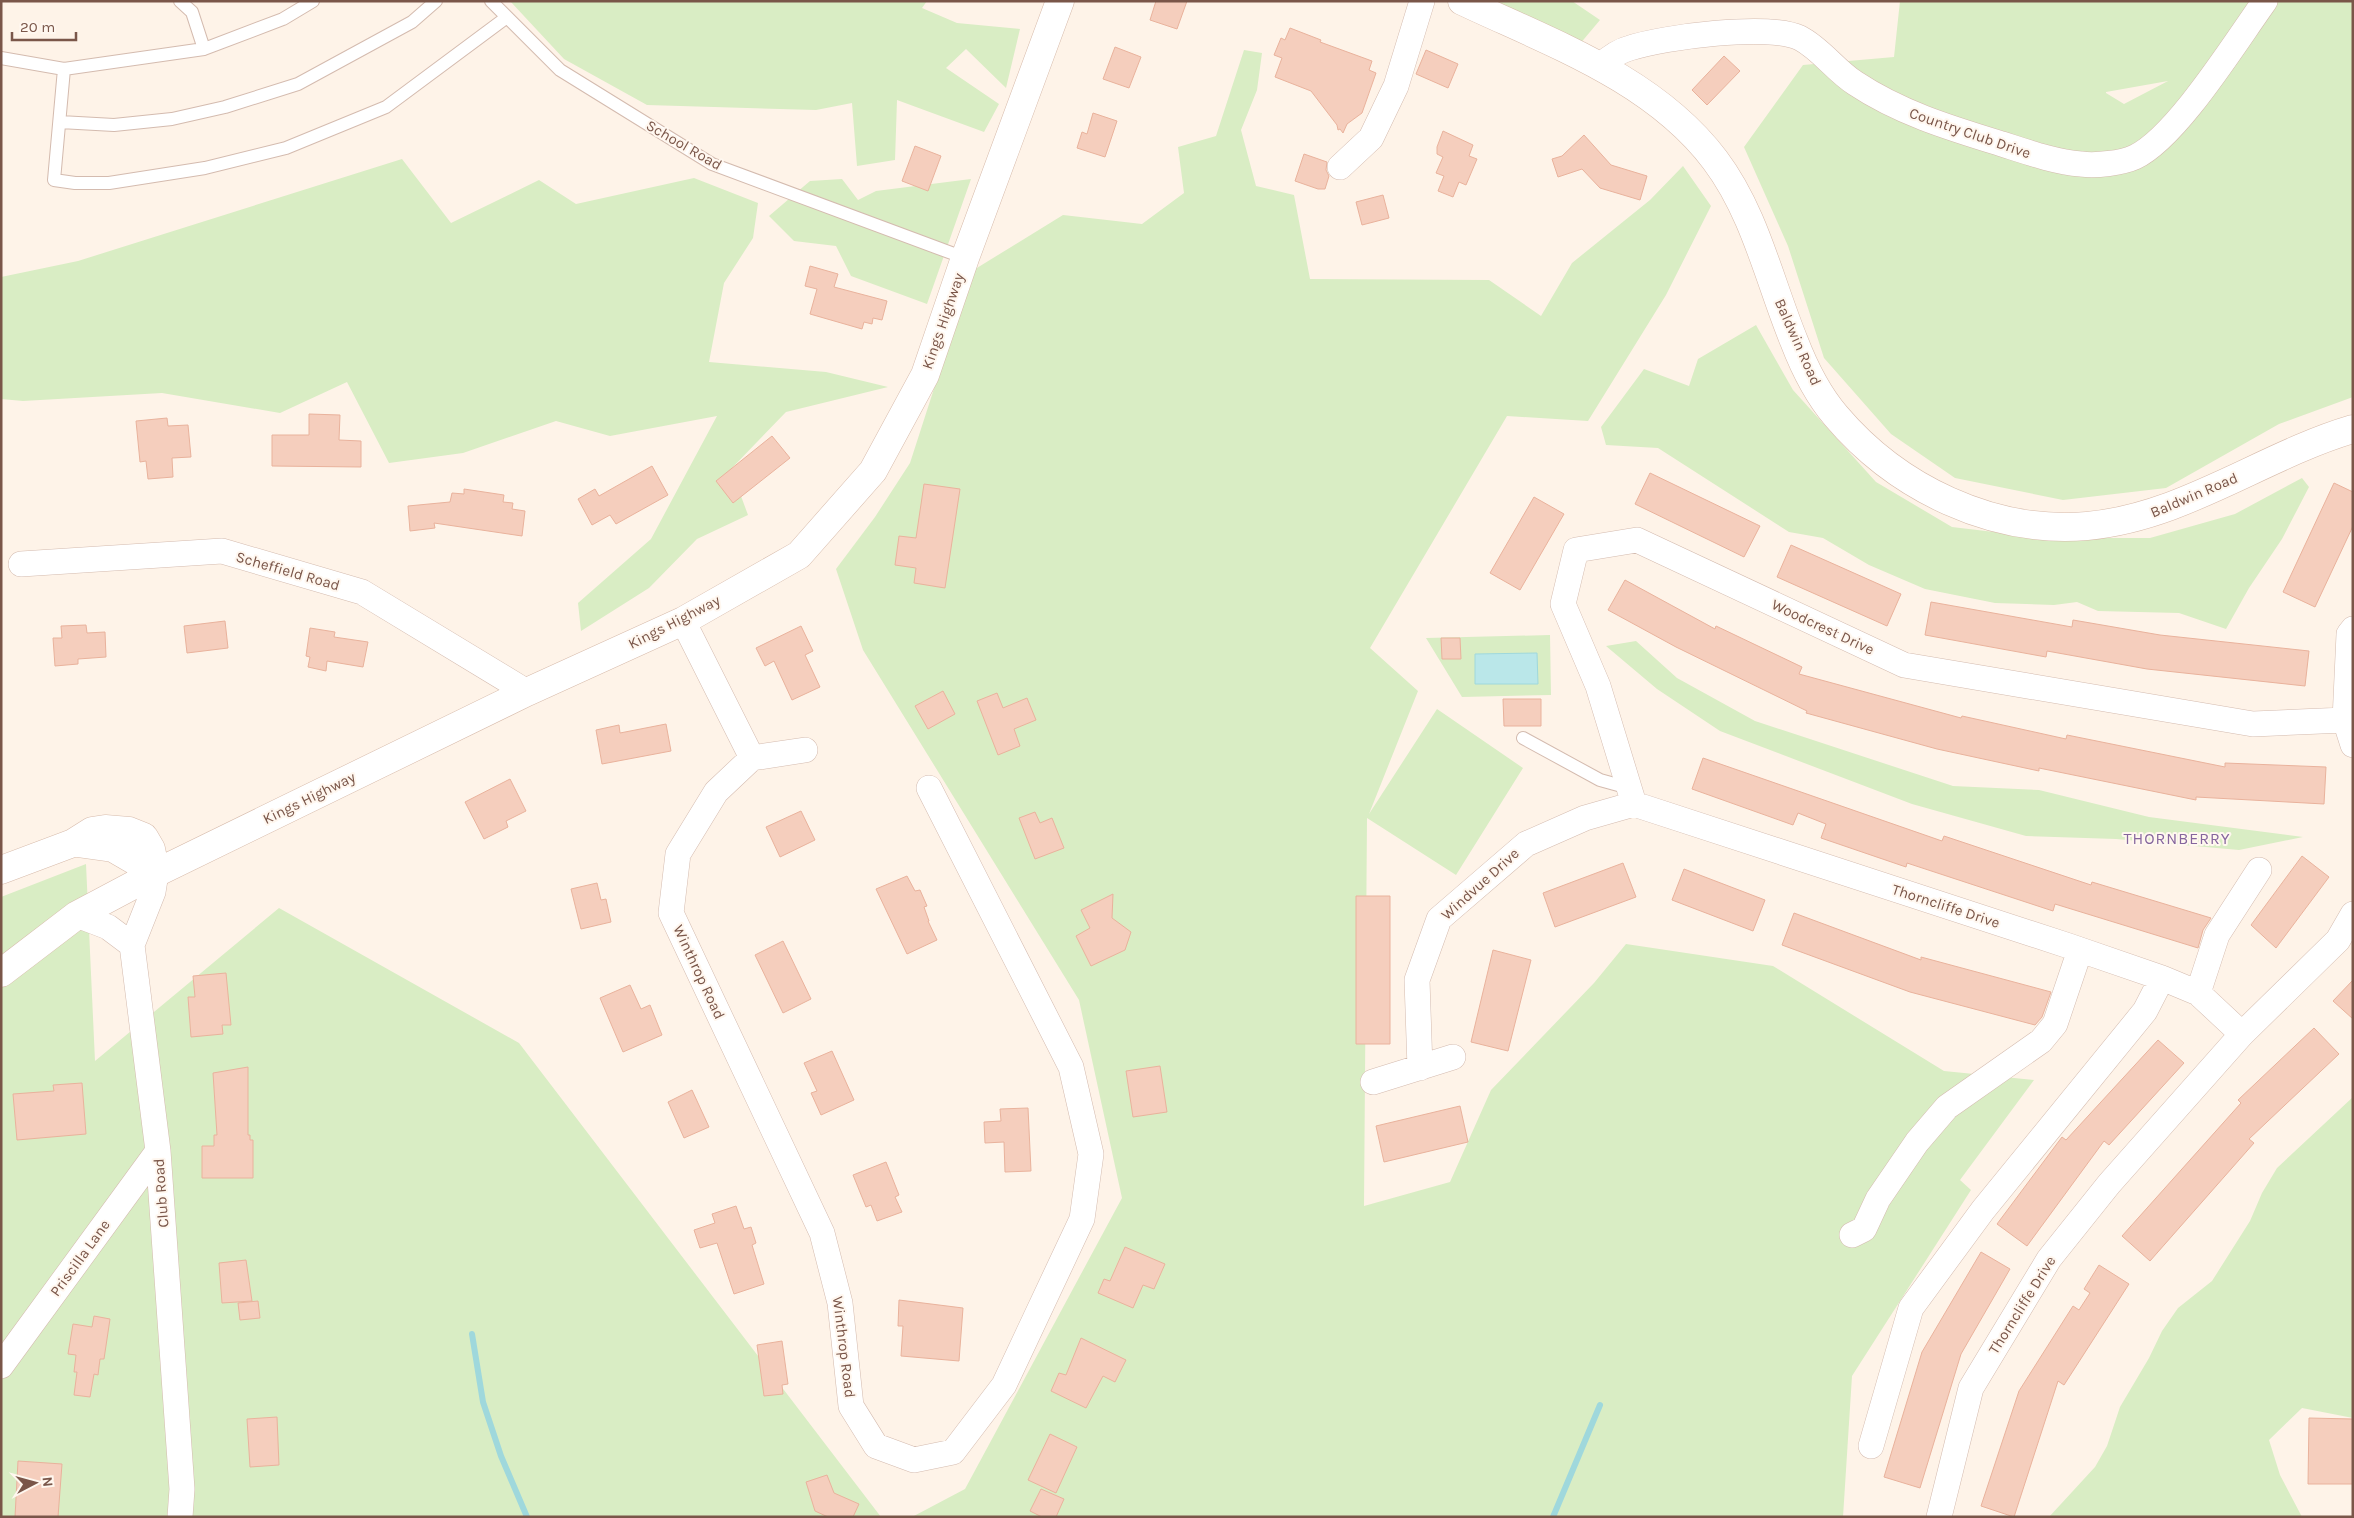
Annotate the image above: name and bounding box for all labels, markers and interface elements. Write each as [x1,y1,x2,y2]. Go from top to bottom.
scale bar [12,10,76,42]
text: 20 m [20,18,55,36]
street label: Country Club Drive [1907,104,2033,162]
street label: School Road [643,116,725,174]
street label: Kings Highway [918,270,968,372]
street label: Baldwin Road [1771,296,1825,388]
street label: Baldwin Road [2148,469,2240,521]
street label: Scheffield Road [234,548,342,594]
street label: Kings Highway [625,591,723,653]
street label: Woodcrest Drive [1769,595,1877,659]
street label: Kings Highway [260,768,358,828]
district label: THORNBERRY [2123,829,2231,848]
street label: Windvue Drive [1437,844,1523,924]
street label: Thorncliffe Drive [1890,880,2002,932]
street label: Winthrop Road [669,922,729,1022]
street label: Club Road [150,1158,172,1228]
street label: Priscilla Lane [46,1216,114,1300]
street label: Thorncliffe Drive [1985,1253,2059,1357]
street label: Winthrop Road [829,1295,859,1399]
north arrow [10,1458,60,1508]
text: N [38,1476,56,1488]

